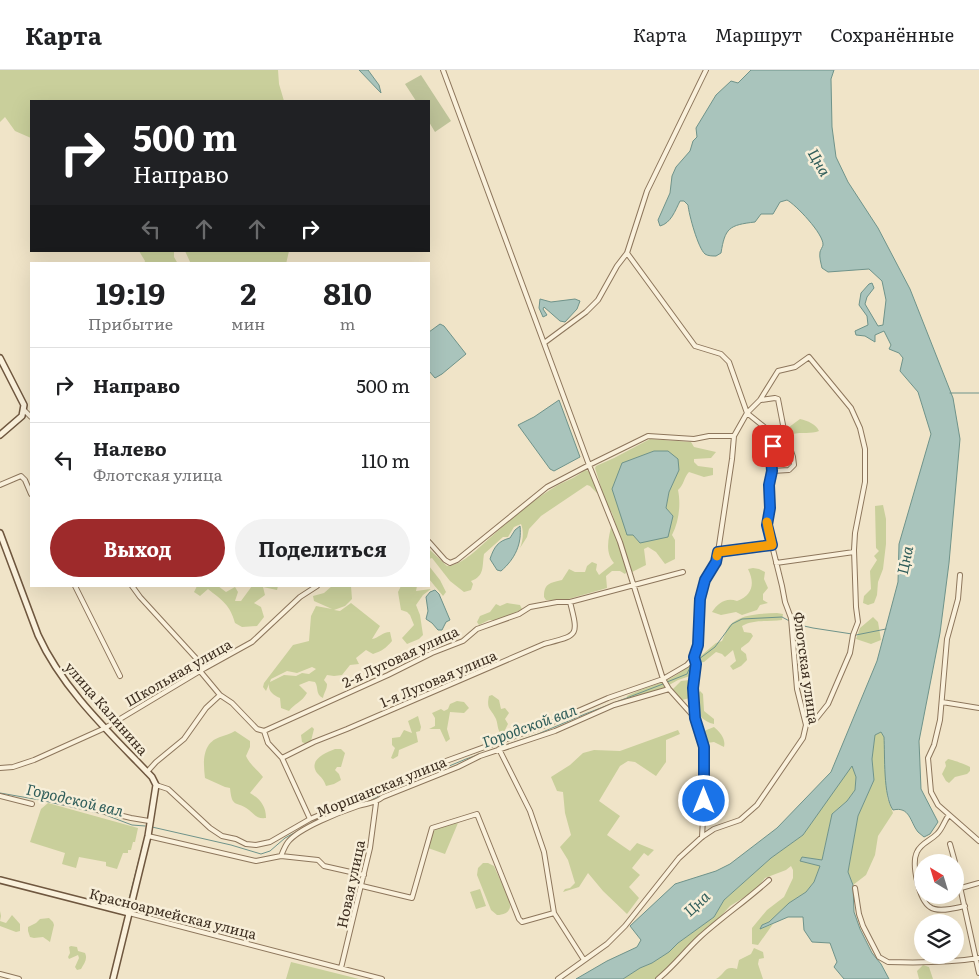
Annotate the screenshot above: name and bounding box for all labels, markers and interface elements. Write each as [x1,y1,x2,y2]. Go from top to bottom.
text: Карта [25,17,102,52]
text: Карта [633,21,687,48]
text: Маршрут [715,21,802,48]
text: Сохранённые [830,21,954,48]
text: 500 m [133,110,237,162]
icon: right [50,120,115,185]
water label: Цна [803,144,837,181]
text: Направо [133,157,229,190]
icon: left [137,215,165,243]
icon: ahead [190,215,218,243]
icon: ahead [243,215,271,243]
icon: right [296,215,324,243]
text: 19:19 [96,270,165,314]
text: 2 [240,270,256,314]
text: 810 [323,270,372,314]
text: Прибытие [88,311,173,335]
text: мин [231,311,265,335]
text: m [340,311,355,335]
icon: right [50,371,78,399]
text: Направо [93,371,180,399]
text: 500 m [356,371,410,399]
pin [752,425,794,467]
icon: arrive [759,432,787,460]
text: Налево [93,434,167,462]
icon: left [50,446,78,474]
text: 110 m [361,446,410,474]
text: Флотская улица [93,462,222,486]
button: Выход [50,519,225,577]
button: Поделиться [235,519,410,577]
water label: Цна [890,543,918,576]
street label: Флотская улица [789,611,825,726]
street label: 2-я Луговая улица [338,620,462,692]
street label: Школьная улица [121,633,235,711]
street label: 1-я Луговая улица [377,644,500,712]
street label: улица Калинина [61,657,154,759]
water label: Городской вал [478,697,580,753]
street label: Моршанская улица [313,751,449,821]
position arrow [677,774,729,826]
water label: Городской вал [24,777,127,822]
street label: Новая улица [331,838,369,930]
north arrow [914,854,964,904]
map controls [914,854,964,964]
street label: Красноармейская улица [87,883,259,944]
water label: Цна [678,885,715,921]
button: layers [914,914,964,964]

